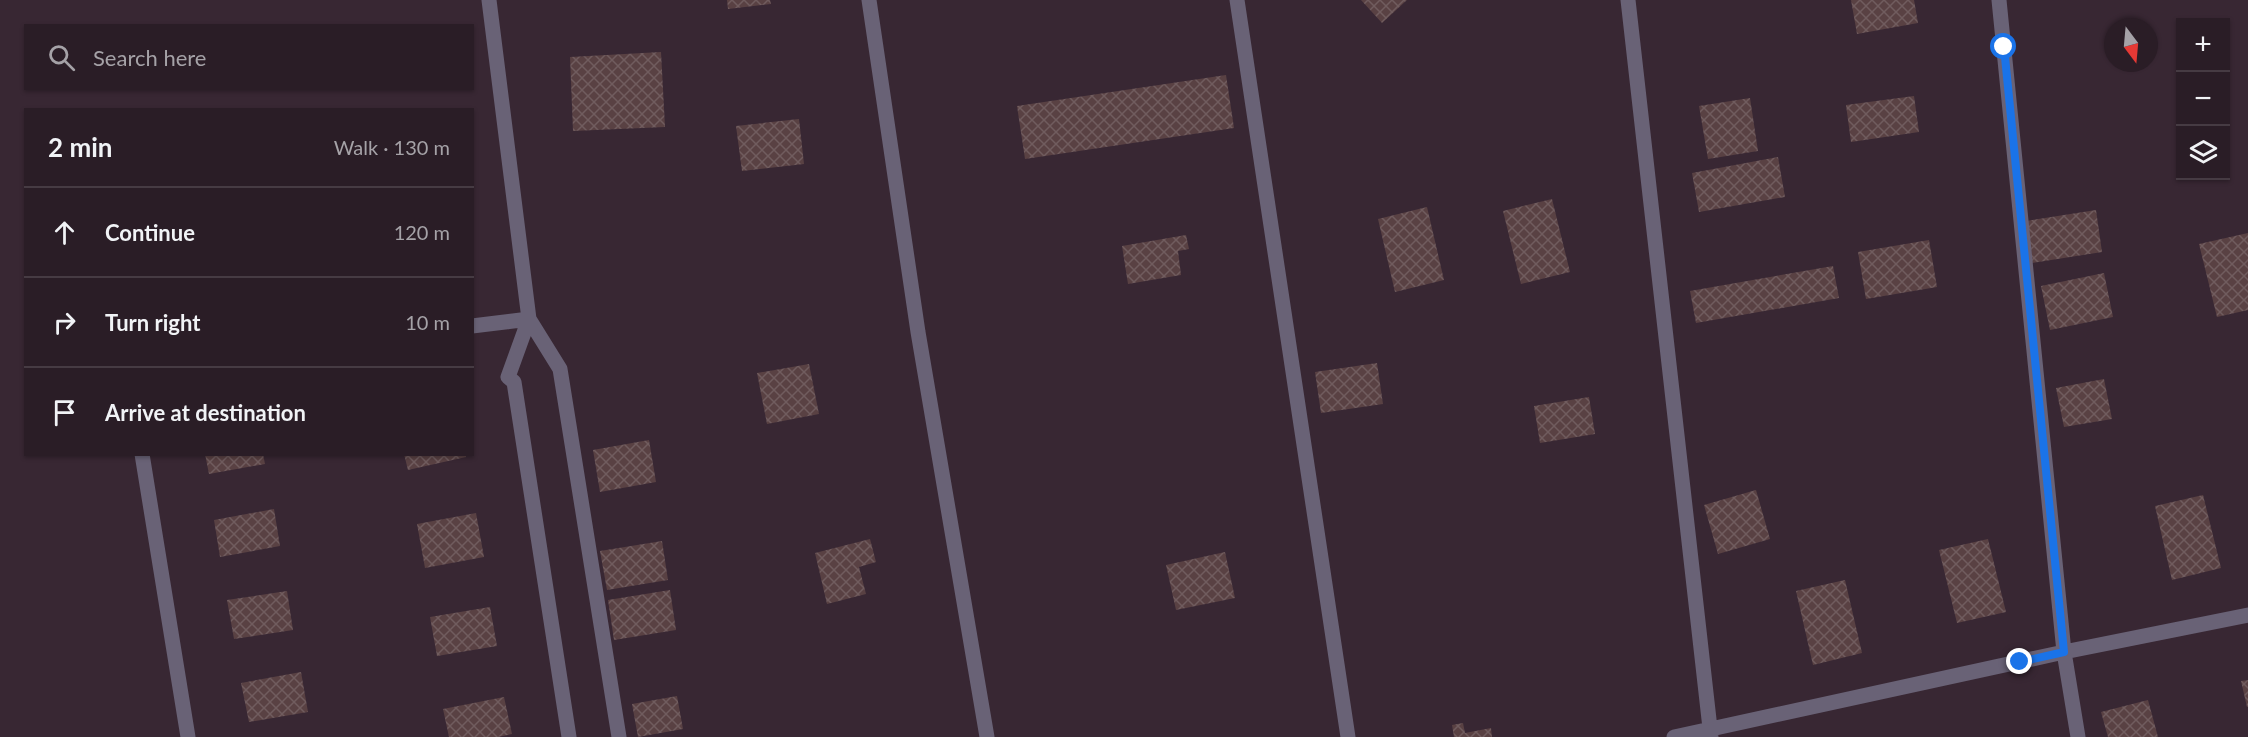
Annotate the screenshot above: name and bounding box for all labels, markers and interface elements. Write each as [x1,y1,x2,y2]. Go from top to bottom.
north arrow [2104,18,2158,72]
map controls [2176,18,2230,180]
button: + [2176,18,2230,72]
search box [24,24,474,90]
route start [1990,33,2016,59]
icon: search [45,41,78,74]
text: Search here [93,44,206,71]
button: − [2176,72,2230,126]
button: layers [2176,126,2230,180]
text: 2 min [48,131,112,163]
text: Walk · 130 m [334,135,450,159]
icon: ahead [48,216,81,249]
text: Continue [105,219,195,246]
text: 120 m [394,220,450,244]
icon: right [48,306,81,339]
text: Turn right [105,309,200,336]
text: 10 m [405,310,450,334]
icon: arrive [48,396,81,429]
text: Arrive at destination [105,399,306,426]
route end [2006,648,2032,674]

